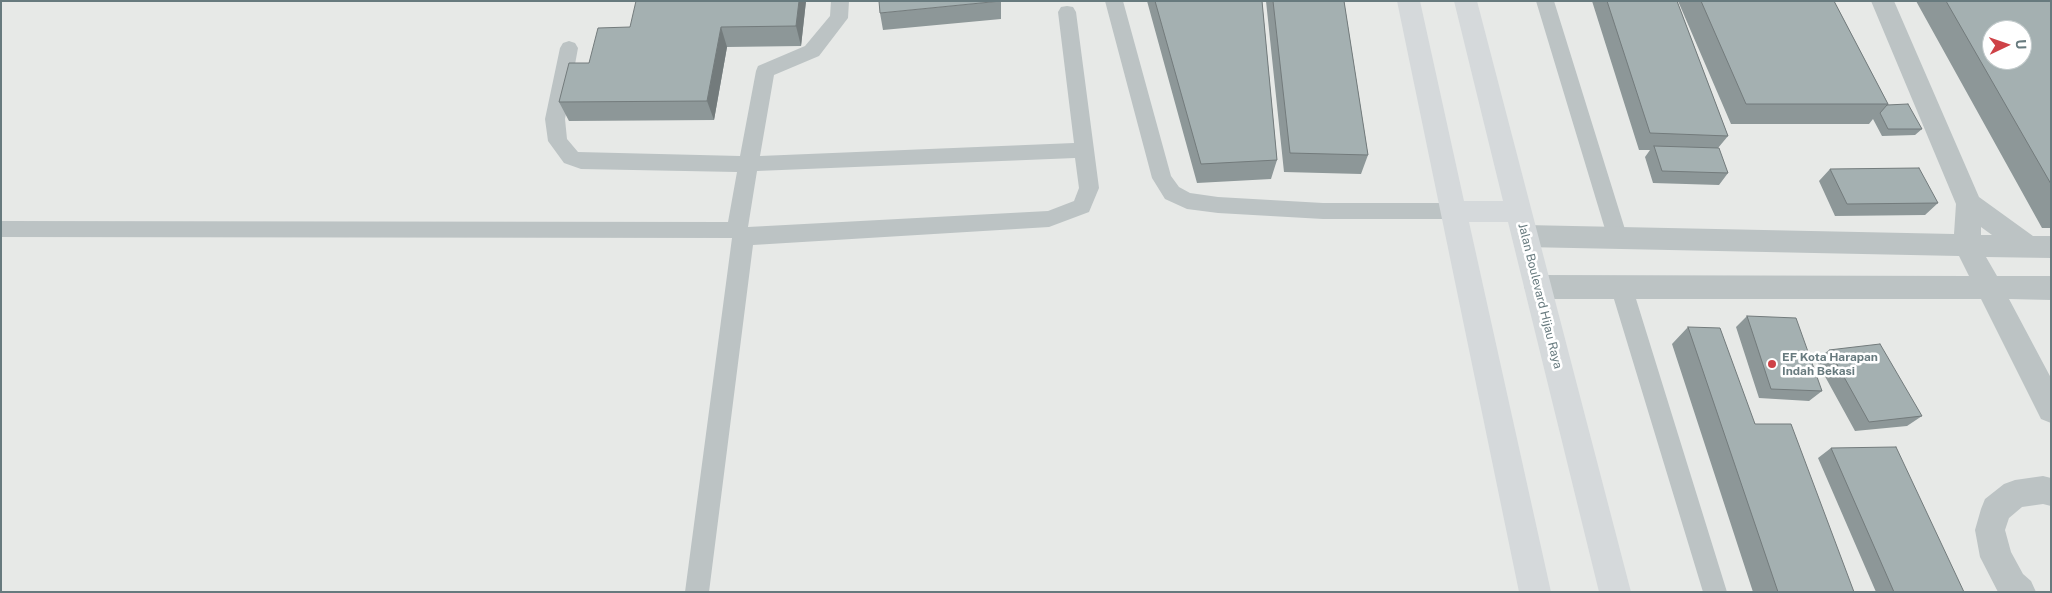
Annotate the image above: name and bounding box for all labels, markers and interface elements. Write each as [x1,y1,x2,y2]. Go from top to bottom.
north arrow [1982,20,2032,70]
text: U [2013,39,2029,50]
street label: Jalan Boulevard Hijau Raya [1515,222,1565,370]
place label: EF Kota Harapan Indah Bekasi [1782,350,1878,378]
marker: EF Kota Harapan Indah Bekasi [1766,358,1778,370]

